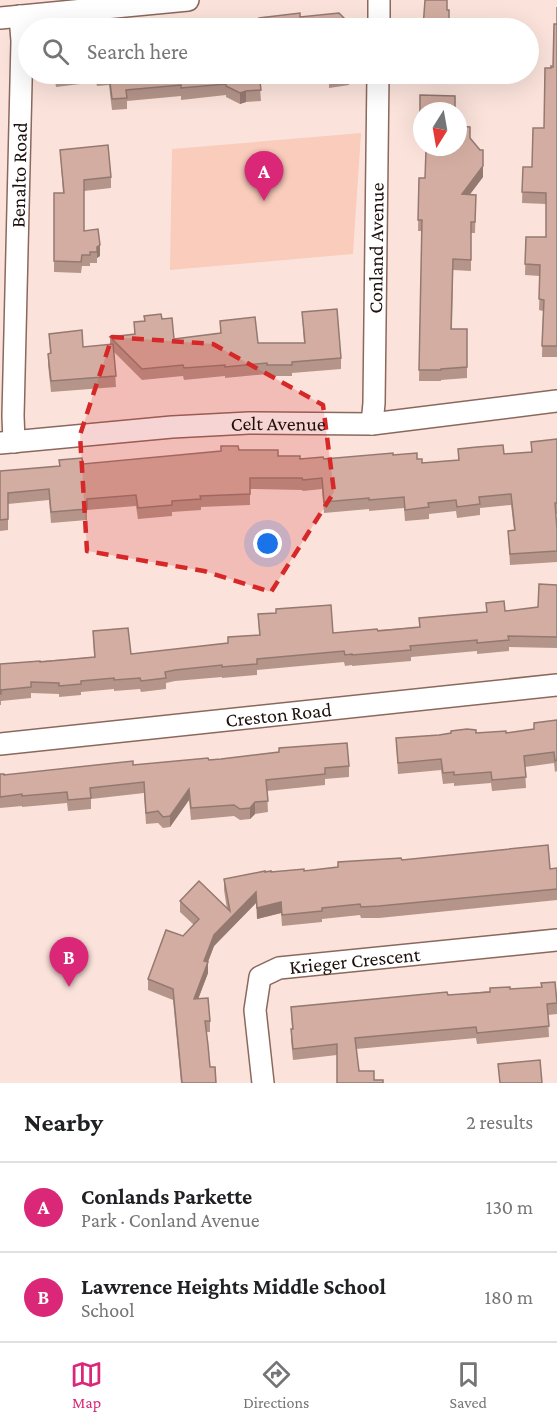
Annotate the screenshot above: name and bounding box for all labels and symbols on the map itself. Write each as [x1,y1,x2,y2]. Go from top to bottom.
north arrow [413,102,467,156]
street label: Benalto Road [7,122,31,228]
pin: A [244,152,284,201]
street label: Conland Avenue [364,182,388,314]
street label: Celt Avenue [230,412,326,435]
your location [253,529,282,558]
street label: Creston Road [224,698,333,731]
pin: B [50,938,88,987]
street label: Krieger Crescent [288,943,422,978]

